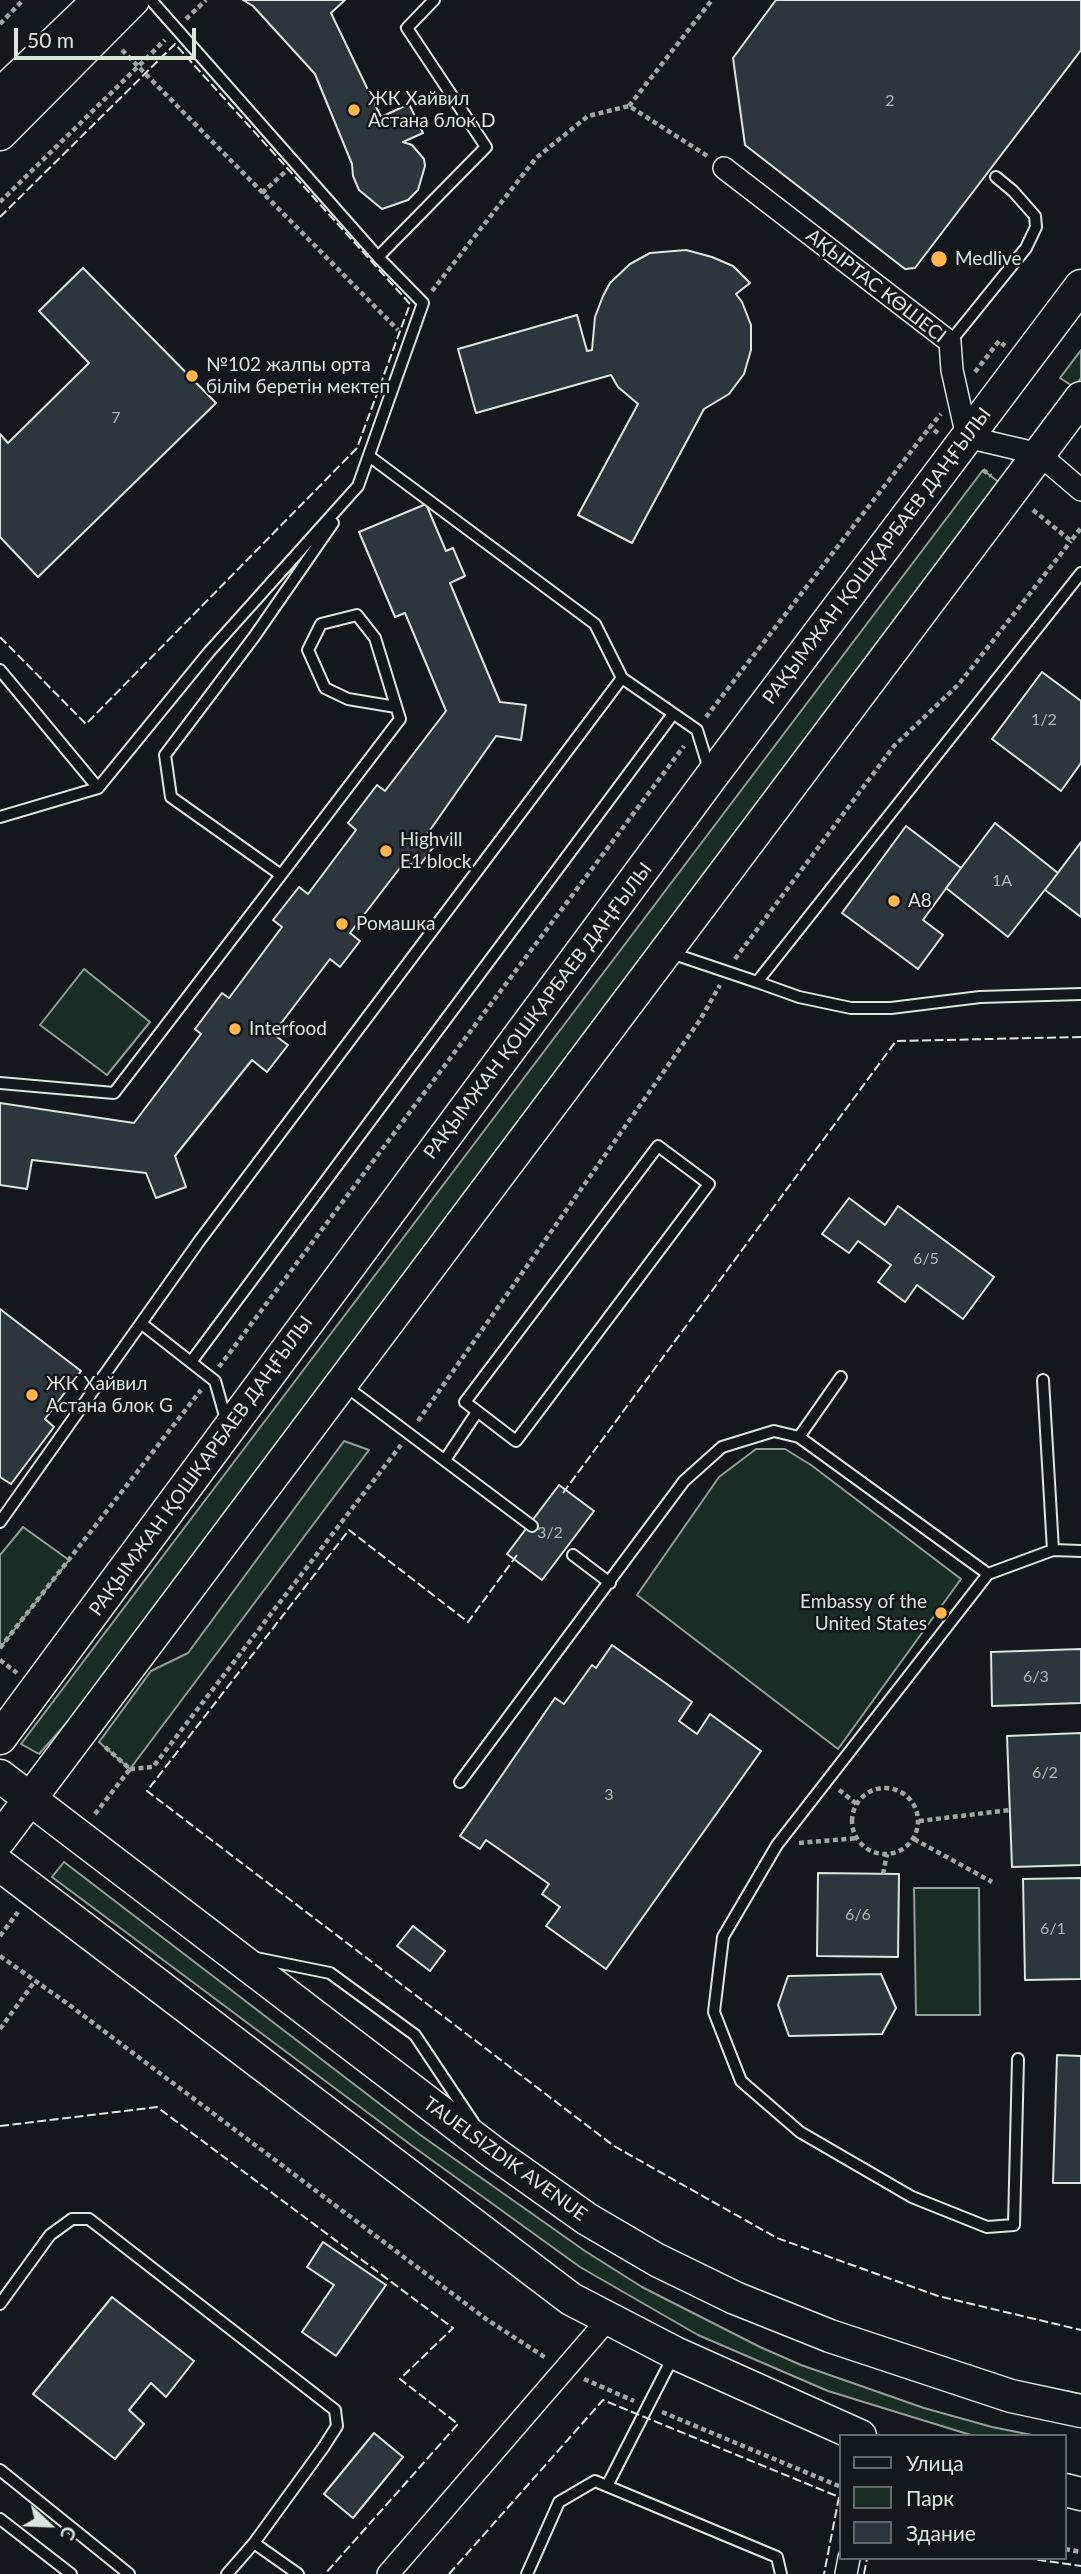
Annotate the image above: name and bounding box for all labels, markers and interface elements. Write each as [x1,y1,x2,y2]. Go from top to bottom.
scale bar [18,14,200,58]
text: 50 m [27,27,74,52]
place label: ЖК Хайвил Астана блок D [368,88,495,132]
house number: 2 [885,91,895,111]
marker: ЖК Хайвил Астана блок D [346,102,362,118]
street label: АҚЫРТАС КӨШЕСІ [801,224,951,348]
place label: Medlive [955,248,1022,270]
marker: Medlive [929,249,949,269]
place label: №102 жалпы орта білім беретін мектеп [206,354,390,398]
marker: №102 жалпы орта білім беретін мектеп [184,368,200,384]
street label: РАҚЫМЖАН ҚОШҚАРБАЕВ ДАҢҒЫЛЫ [758,403,996,709]
house number: 7 [111,408,121,428]
house number: 1/2 [1031,710,1057,730]
place label: Highvill E1 block [400,829,471,873]
marker: Highvill E1 block [378,843,394,859]
street label: РАҚЫМЖАН ҚОШҚАРБАЕВ ДАҢҒЫЛЫ [419,858,657,1164]
house number: 1А [992,871,1012,891]
place label: А8 [908,890,932,912]
marker: А8 [886,893,902,909]
place label: Ромашка [356,913,435,935]
marker: Ромашка [334,916,350,932]
place label: Interfood [249,1018,327,1040]
marker: Interfood [227,1021,243,1037]
house number: 6/5 [913,1249,939,1269]
street label: РАҚЫМЖАН ҚОШҚАРБАЕВ ДАҢҒЫЛЫ [84,1312,318,1620]
place label: ЖК Хайвил Астана блок G [46,1373,173,1417]
marker: ЖК Хайвил Астана блок G [24,1387,40,1403]
house number: 3/2 [537,1523,563,1543]
place label: Embassy of the United States [800,1591,927,1635]
marker: Embassy of the United States [933,1605,949,1621]
house number: 6/3 [1023,1667,1049,1687]
house number: 6/2 [1032,1763,1058,1783]
house number: 3 [604,1785,614,1805]
house number: 6/6 [845,1905,871,1925]
house number: 6/1 [1040,1919,1066,1939]
street label: TAUELSIZDIK AVENUE [419,2092,591,2226]
legend [839,2434,1067,2560]
text: Улица [906,2450,964,2475]
text: Парк [906,2485,954,2510]
north arrow [14,2490,84,2560]
text: Здание [906,2520,976,2545]
text: С [56,2523,82,2544]

